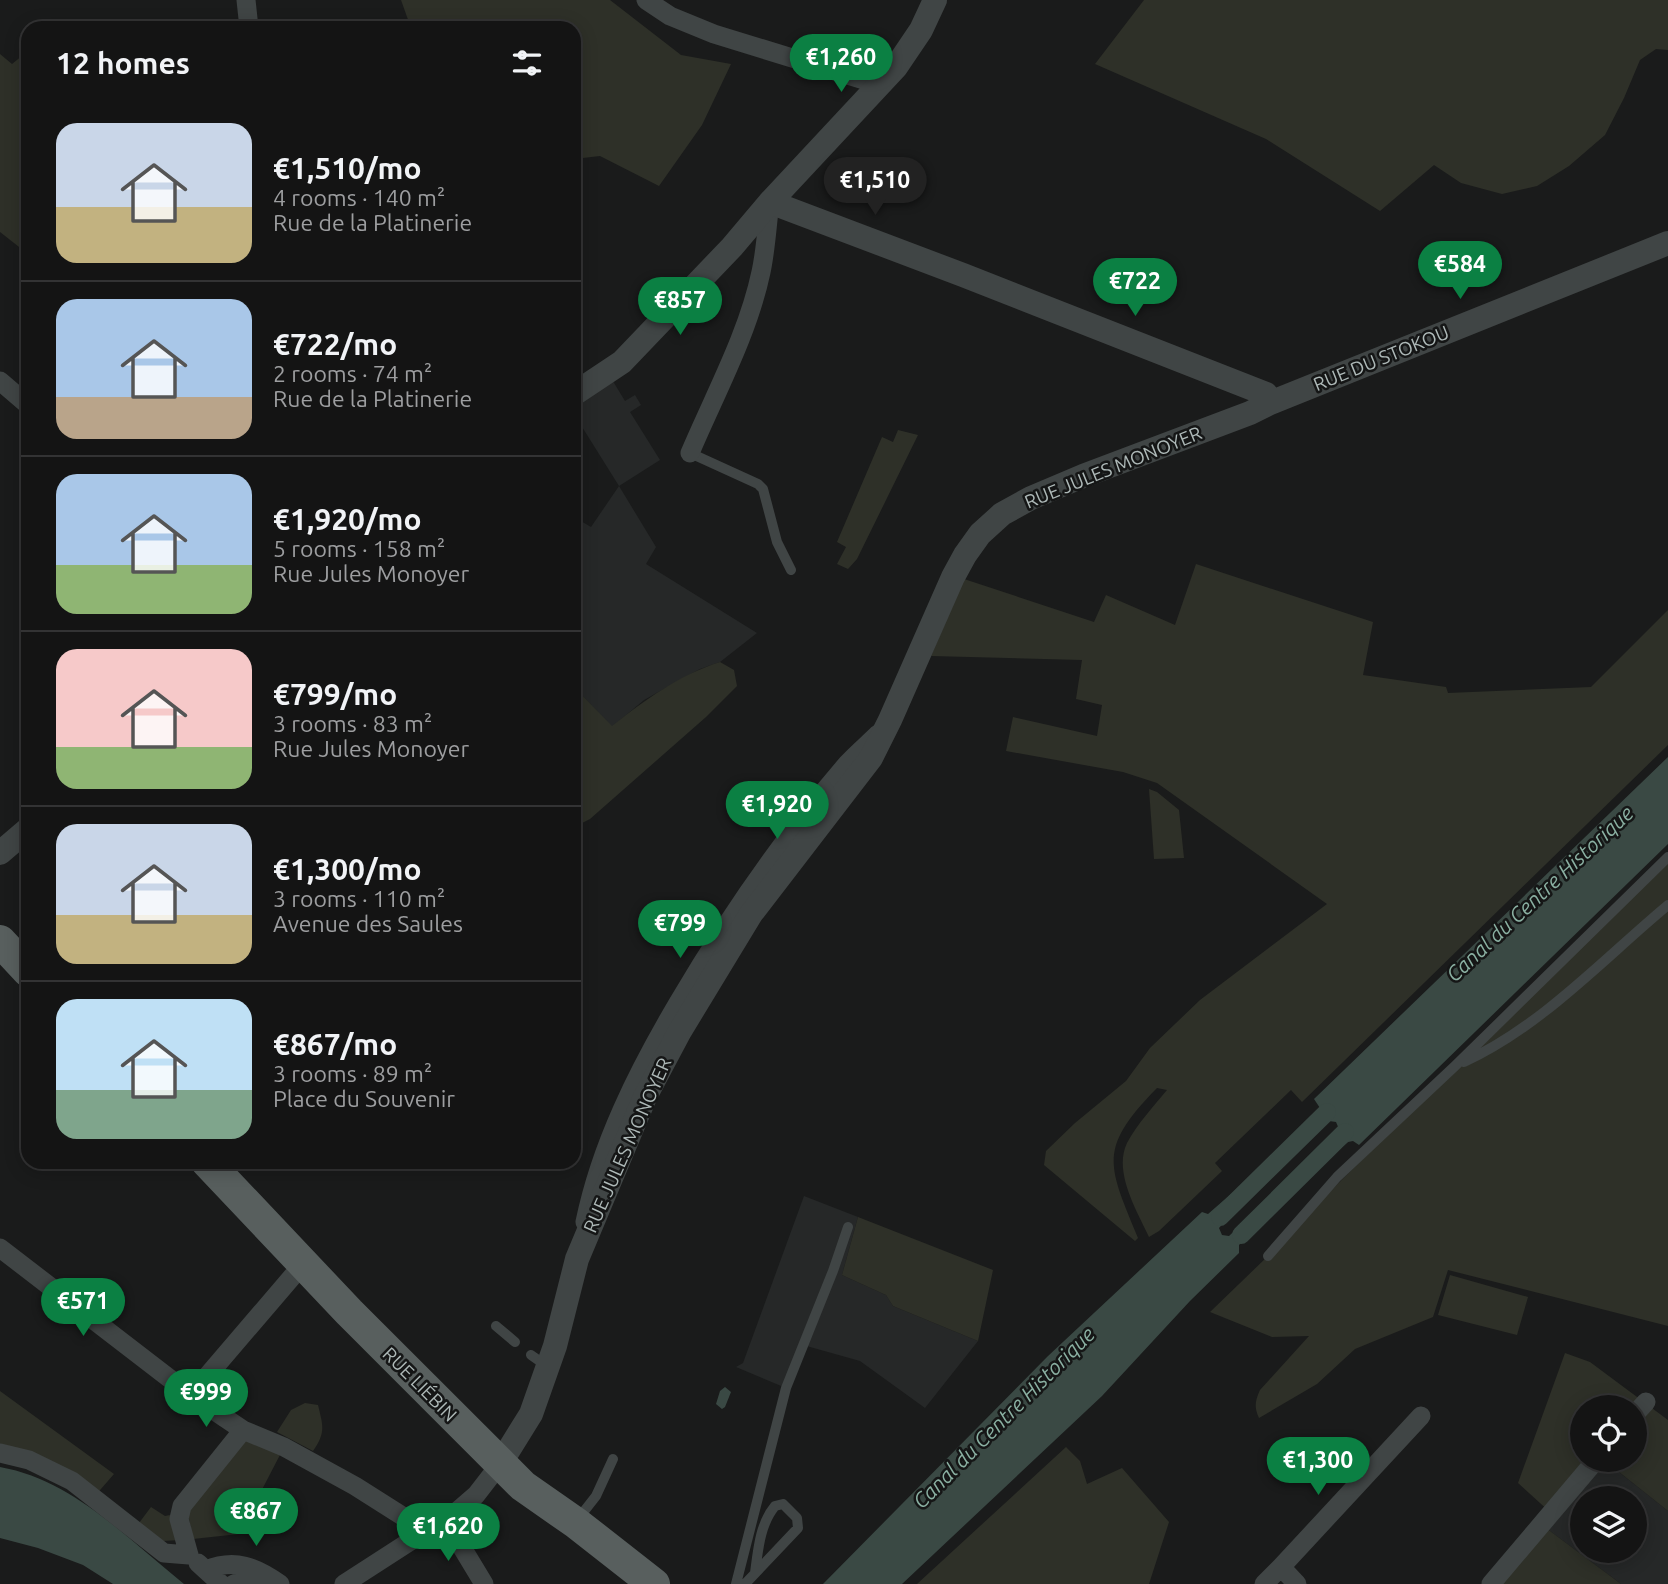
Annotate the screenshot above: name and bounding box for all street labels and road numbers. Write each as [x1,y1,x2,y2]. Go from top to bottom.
street label: RUE DU STOKOU [1310,321,1452,395]
street label: RUE JULES MONOYER [1021,421,1205,513]
street label: RUE JULES MONOYER [578,1054,676,1236]
street label: RUE LIÉBIN [378,1342,462,1426]

